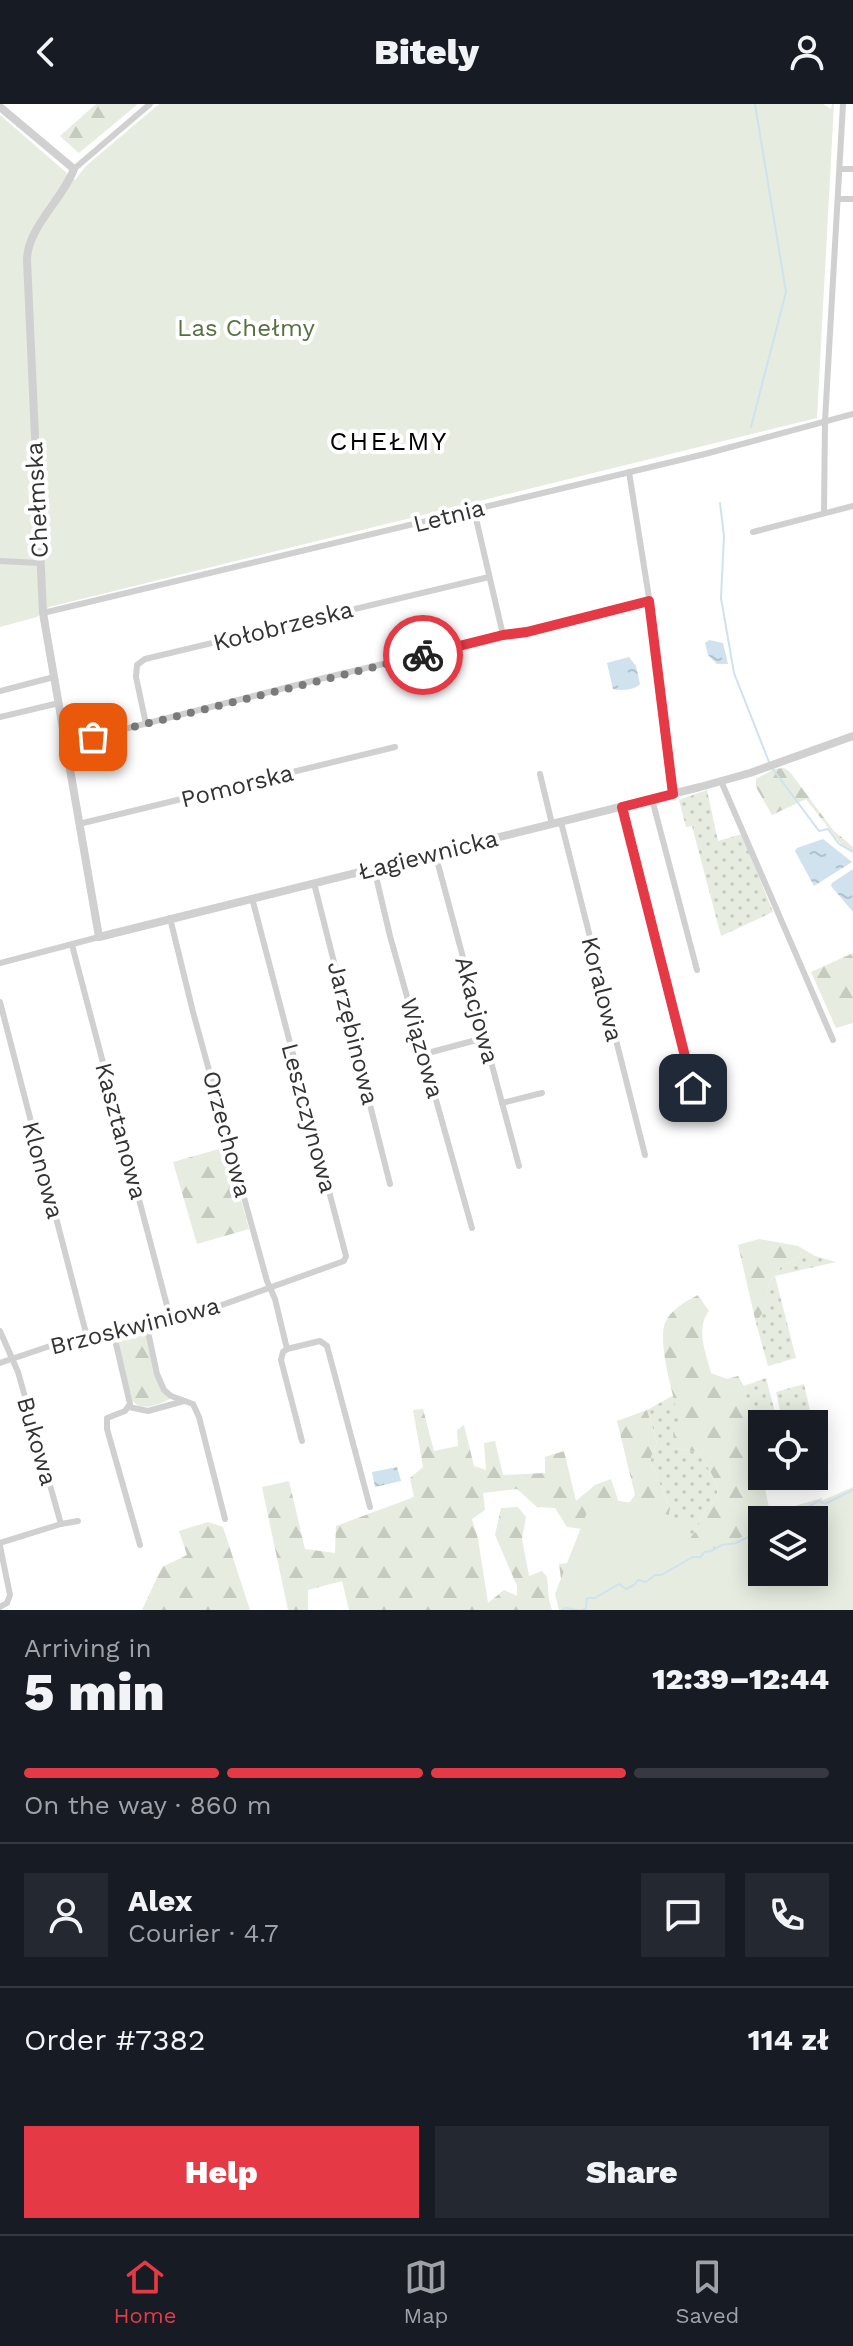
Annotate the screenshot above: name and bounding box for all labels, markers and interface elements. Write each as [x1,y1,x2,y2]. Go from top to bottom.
icon: back [24,30,68,74]
icon: person [785,30,829,74]
text: Bitely [374,31,479,73]
park label: Las Chełmy [177,314,316,342]
district label: CHEŁMY [330,426,448,456]
street label: Chełmska [20,441,54,559]
street label: Letnia [411,494,487,538]
street label: Kołobrzeska [210,595,356,657]
courier [383,615,463,695]
icon: bike [401,633,445,677]
pin [59,703,127,771]
icon: bag [71,715,115,759]
street label: Pomorska [178,759,296,813]
street label: Łagiewnicka [355,824,501,886]
street label: Koralowa [575,934,629,1044]
street label: Akacjowa [449,953,505,1067]
street label: Jarzębinowa [322,958,384,1108]
street label: Wiązowa [394,995,450,1101]
street label: Leszczynowa [276,1040,342,1196]
pin [659,1054,727,1122]
street label: Kasztanowa [89,1060,153,1202]
icon: home [671,1066,715,1110]
street label: Orzechowa [197,1068,257,1200]
street label: Klonowa [17,1118,69,1222]
street label: Brzoskwiniowa [47,1291,223,1361]
street label: Bukowa [11,1393,63,1489]
map controls [748,1410,828,1586]
button: locate [748,1410,828,1490]
button: layers [748,1506,828,1586]
text: Arriving in [24,1633,152,1663]
text: 12:39–12:44 [652,1661,829,1696]
text: 5 min [24,1662,165,1723]
text: On the way · 860 m [24,1790,271,1820]
button: person [24,1873,108,1957]
button: chat [641,1873,725,1957]
button: phone [745,1873,829,1957]
text: Alex [128,1883,192,1918]
text: Courier · 4.7 [128,1918,278,1948]
text: Order #7382 [24,2022,205,2057]
text: 114 zł [748,2022,829,2057]
button: Help [24,2126,419,2218]
button: Share [435,2126,829,2218]
tab: Home [114,2255,176,2328]
tab: Map [404,2255,448,2328]
tab: Saved [676,2255,739,2328]

